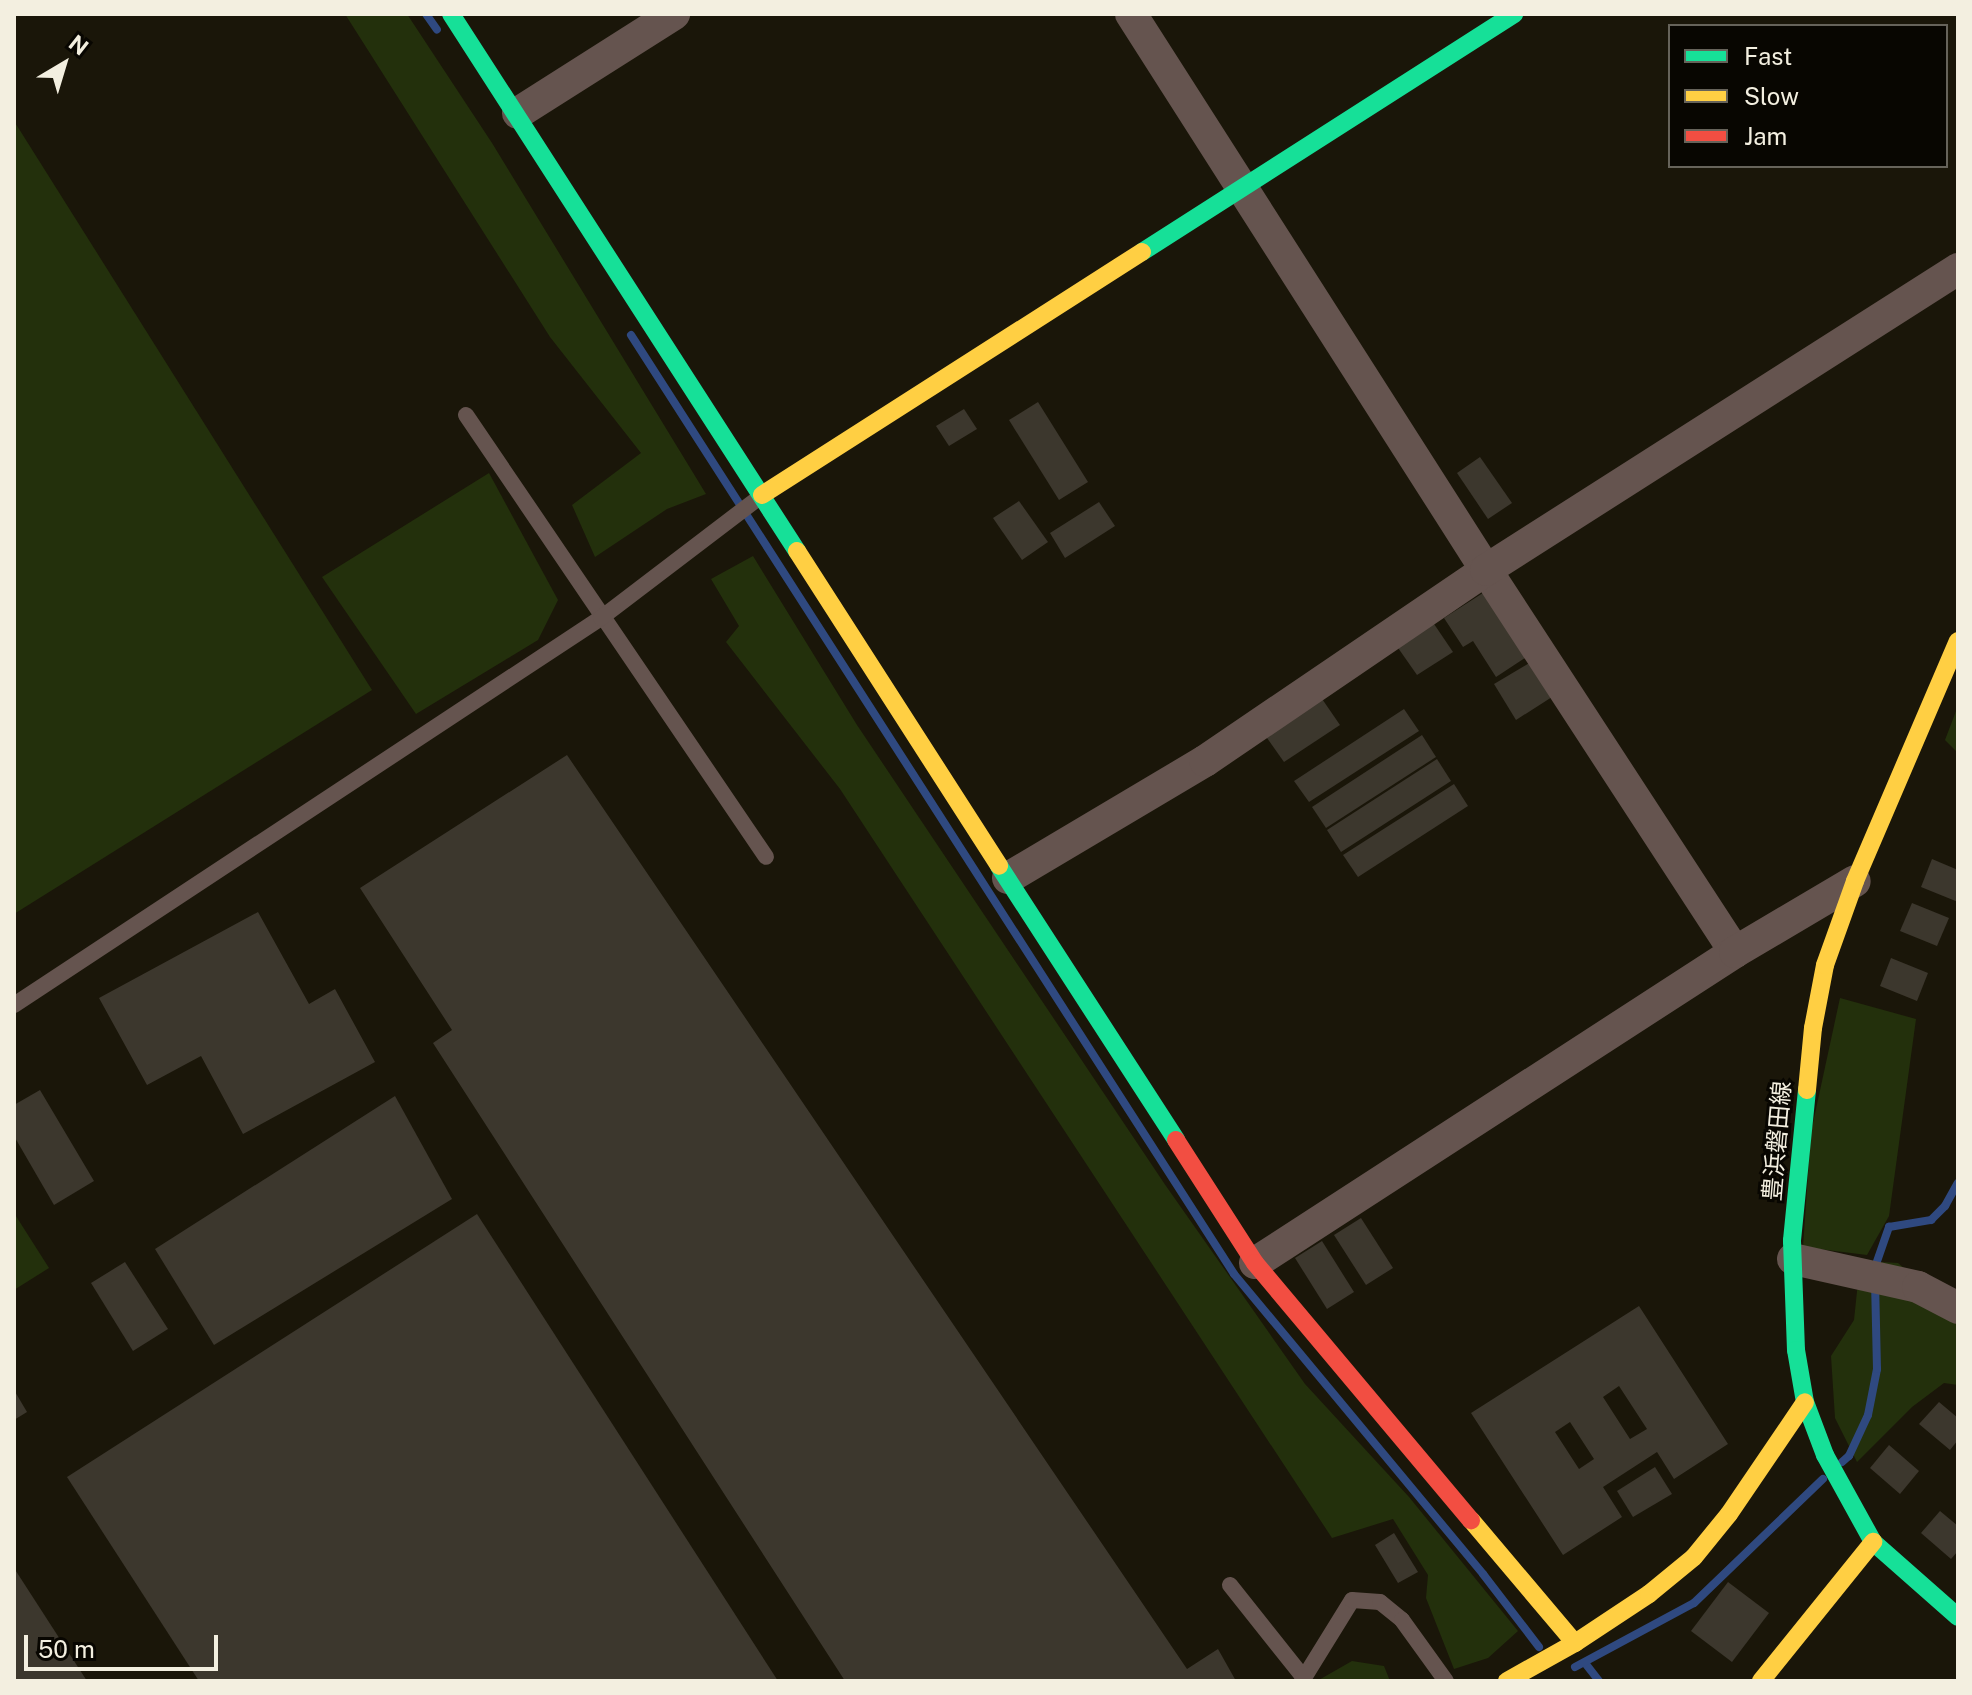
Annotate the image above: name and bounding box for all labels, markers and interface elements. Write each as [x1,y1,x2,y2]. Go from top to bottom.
north arrow [24,24,104,104]
legend [1668,24,1948,168]
text: N [64,30,94,61]
text: Fast [1744,42,1792,70]
text: Slow [1744,82,1799,110]
text: Jam [1744,122,1787,150]
street label: 豊浜磐田線 [1757,1080,1797,1202]
scale bar [28,1619,222,1669]
text: 50 m [38,1635,95,1663]

